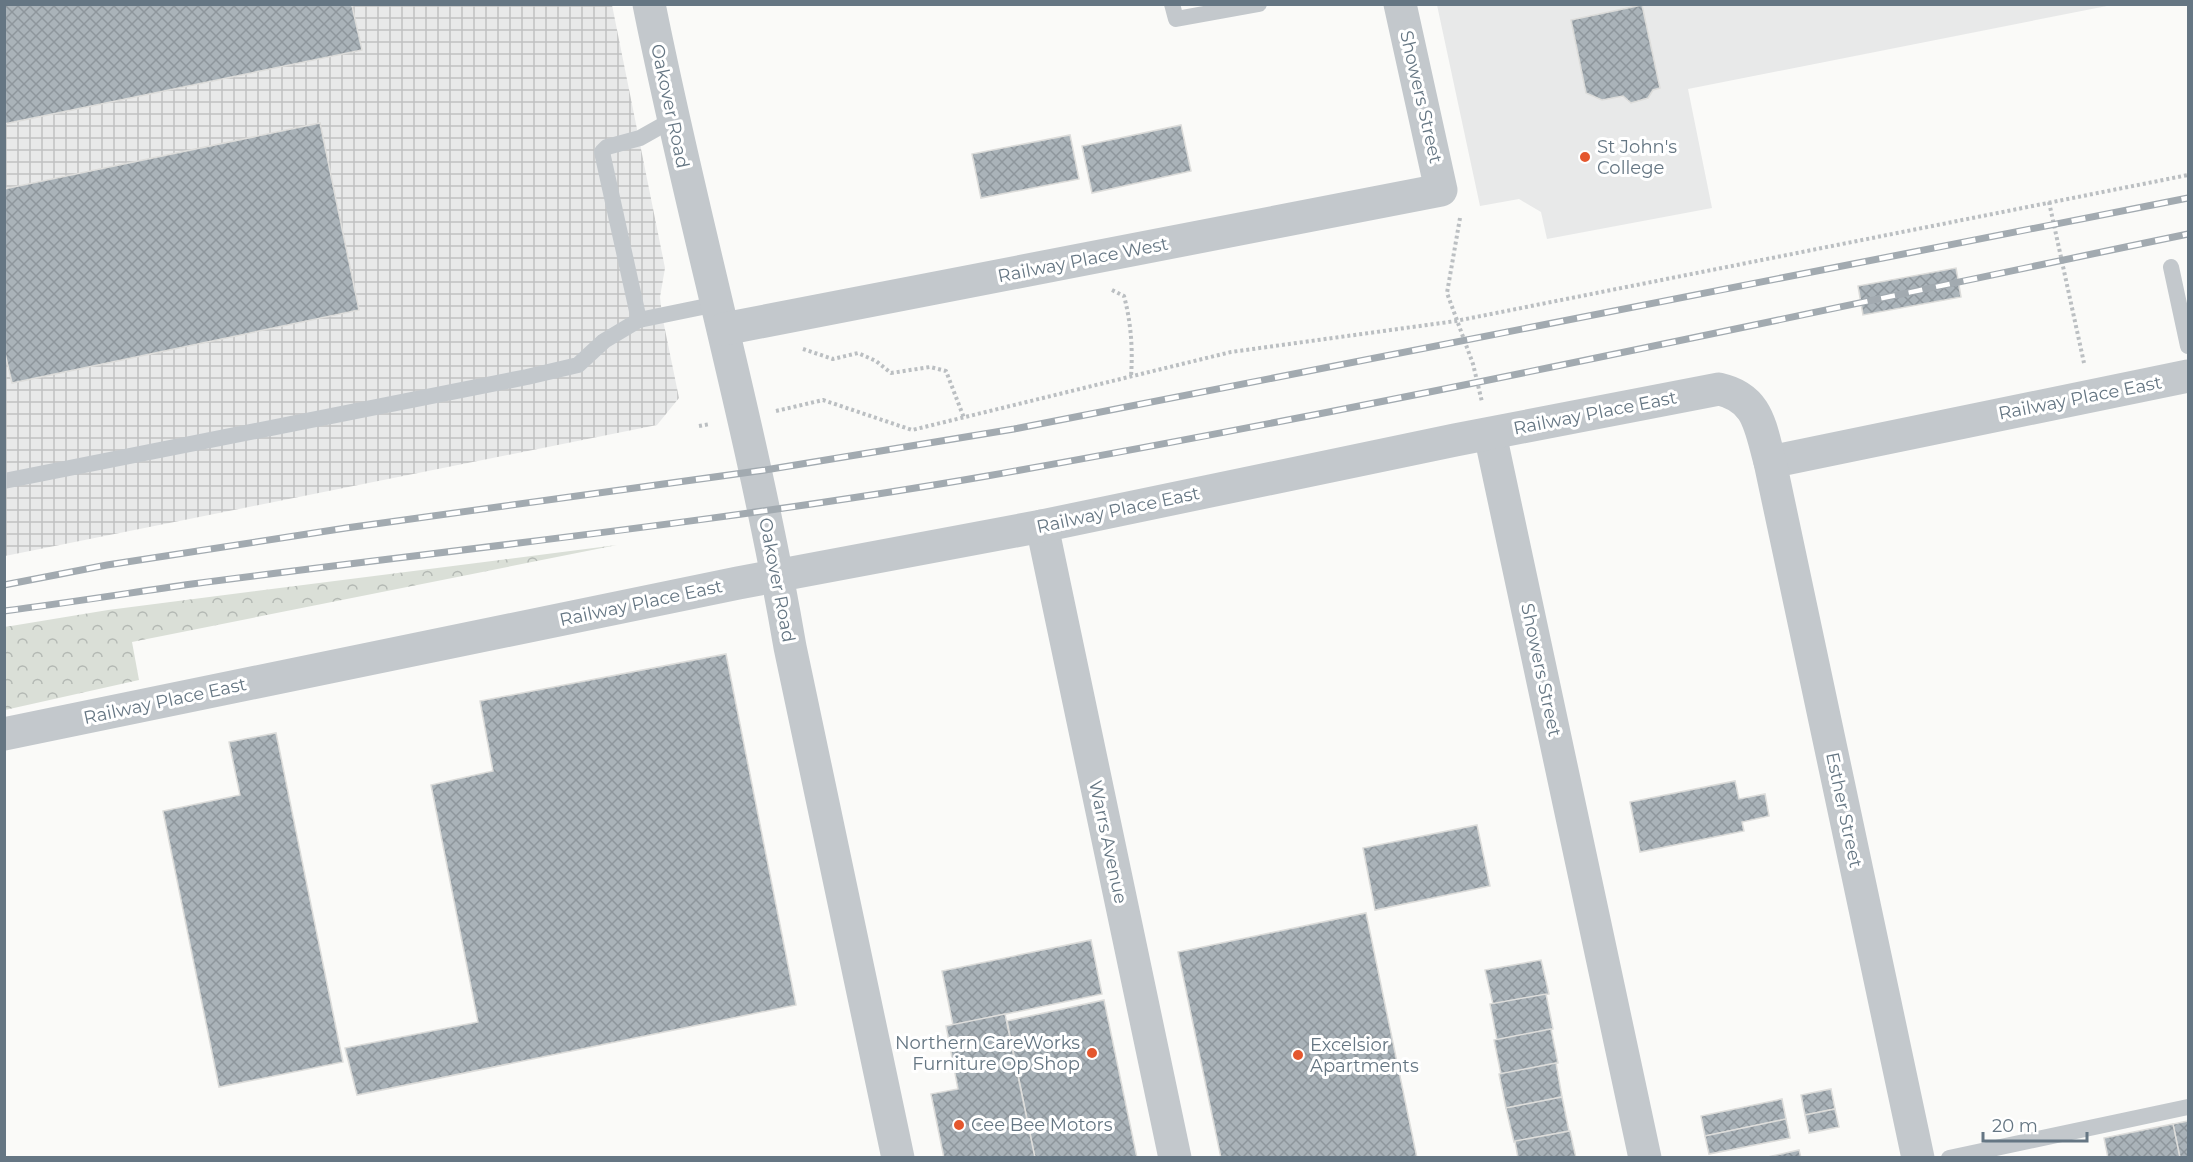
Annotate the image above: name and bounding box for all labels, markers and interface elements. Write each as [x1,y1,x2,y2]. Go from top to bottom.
street label: Showers Street [1395,28,1447,166]
street label: Oakover Road [646,42,694,170]
place label: St John's College [1597,136,1677,179]
marker: St John's College [1578,150,1592,164]
street label: Railway Place West [996,233,1170,287]
street label: Railway Place East [1996,371,2164,425]
street label: Railway Place East [1511,386,1679,440]
street label: Railway Place East [1035,482,1201,538]
street label: Oakover Road [754,516,800,644]
street label: Railway Place East [558,575,724,631]
street label: Showers Street [1516,601,1566,739]
street label: Railway Place East [82,673,248,729]
street label: Esther Street [1821,750,1867,870]
street label: Warrs Avenue [1084,778,1132,906]
place label: Northern CareWorks Furniture Op Shop [895,1032,1080,1075]
place label: Excelsior Apartments [1310,1034,1419,1077]
marker: Northern CareWorks Furniture Op Shop [1085,1046,1099,1060]
marker: Excelsior Apartments [1291,1048,1305,1062]
scale bar [1983,1105,2086,1143]
place label: Cee Bee Motors [971,1114,1113,1136]
text: 20 m [1992,1115,2038,1137]
marker: Cee Bee Motors [952,1118,966,1132]

